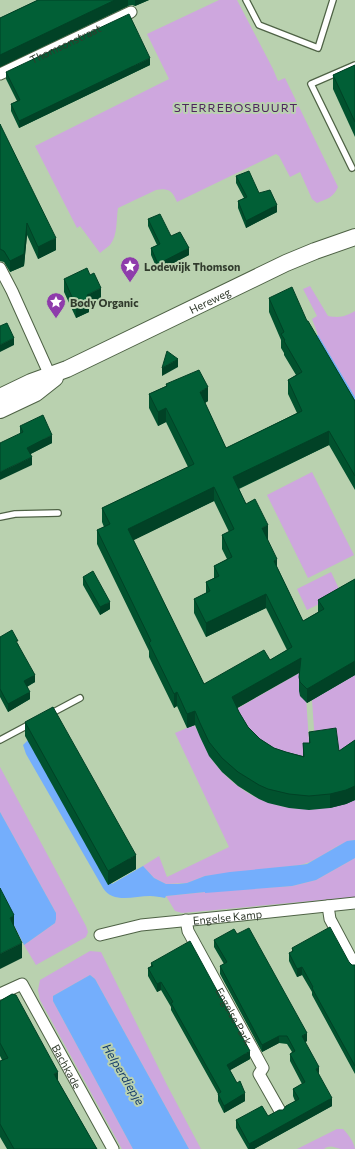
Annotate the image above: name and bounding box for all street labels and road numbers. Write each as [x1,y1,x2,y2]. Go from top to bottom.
street label: Thomsonstraat [27,21,103,66]
street label: Hereweg [187,285,232,316]
street label: Engelse Kamp [192,906,263,926]
street label: Engelse Park [214,985,255,1047]
street label: Bachkade [50,1042,85,1091]

